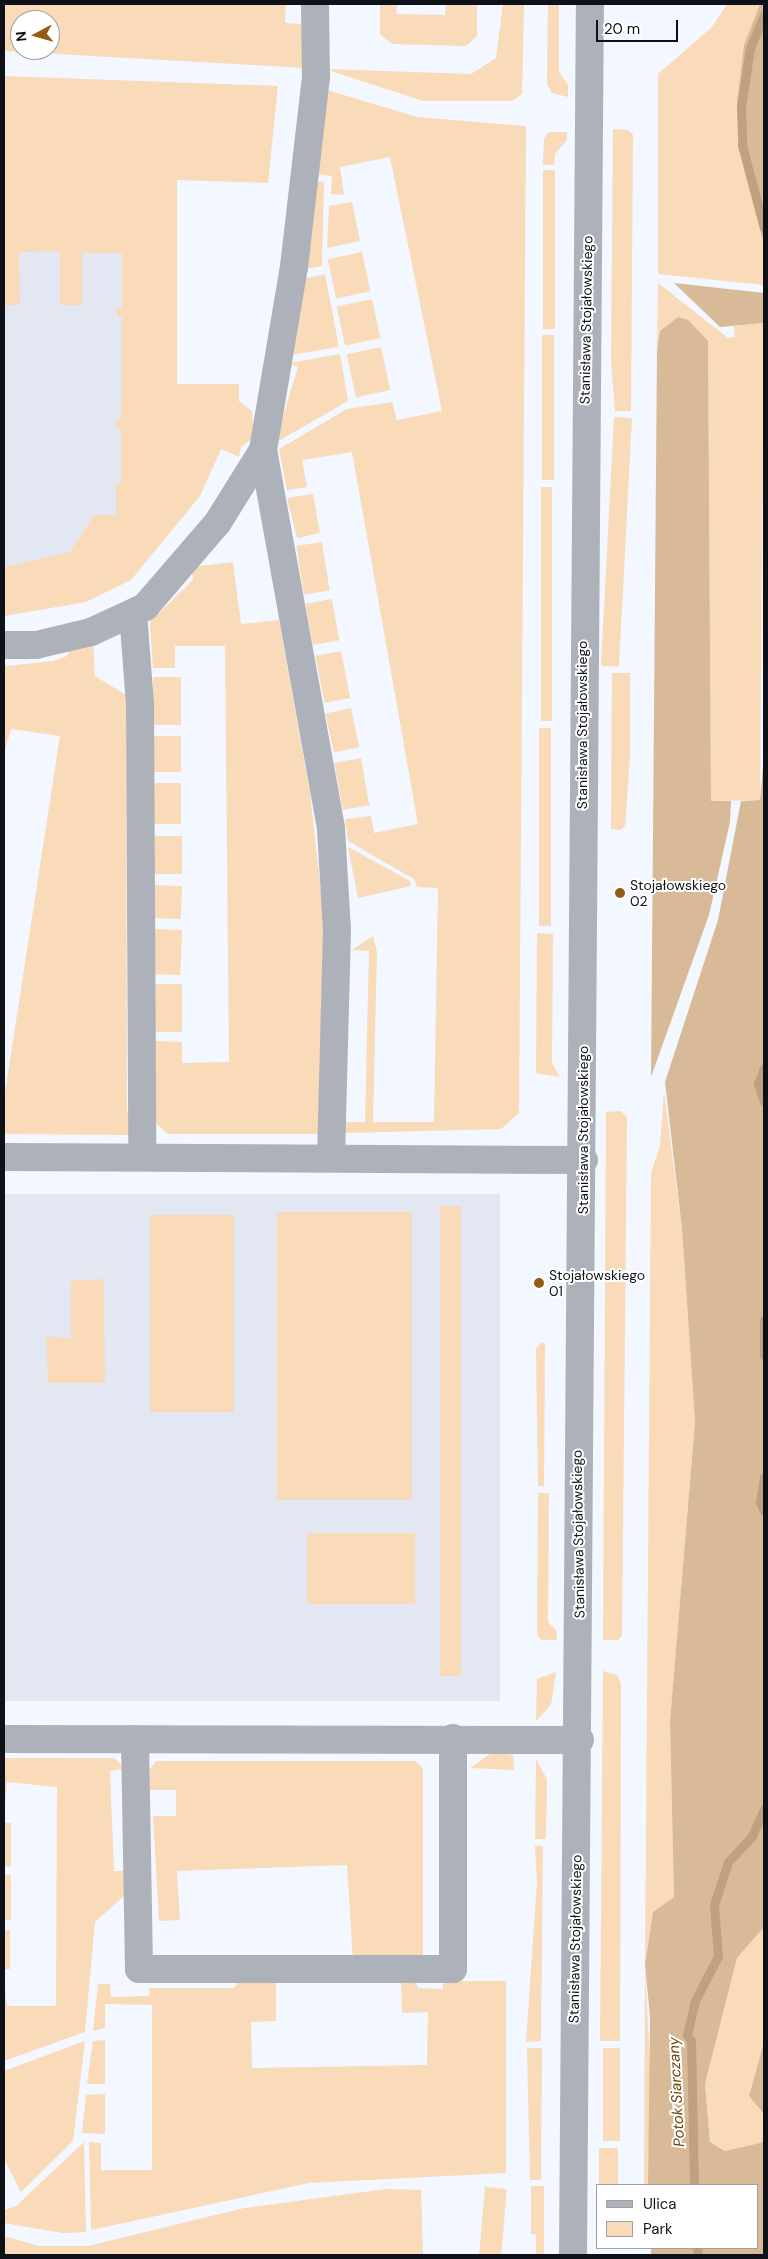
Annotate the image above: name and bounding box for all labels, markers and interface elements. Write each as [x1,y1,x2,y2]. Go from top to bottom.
north arrow [10,10,60,60]
scale bar [598,10,680,42]
text: 20 m [604,19,640,39]
text: N [12,30,31,42]
street label: Stanisława Stojałowskiego [576,236,596,404]
street label: Stanisława Stojałowskiego [574,641,590,809]
place label: Stojałowskiego 02 [630,877,726,910]
marker: Stojałowskiego 02 [614,887,626,899]
street label: Stanisława Stojałowskiego [575,1046,591,1214]
place label: Stojałowskiego 01 [549,1267,645,1300]
marker: Stojałowskiego 01 [533,1277,545,1289]
street label: Stanisława Stojałowskiego [568,1450,588,1618]
street label: Stanisława Stojałowskiego [565,1855,585,2023]
water label: Potok Siarczany [665,2037,689,2147]
legend [596,2184,758,2249]
text: Ulica [643,2194,677,2214]
text: Park [643,2219,673,2239]

